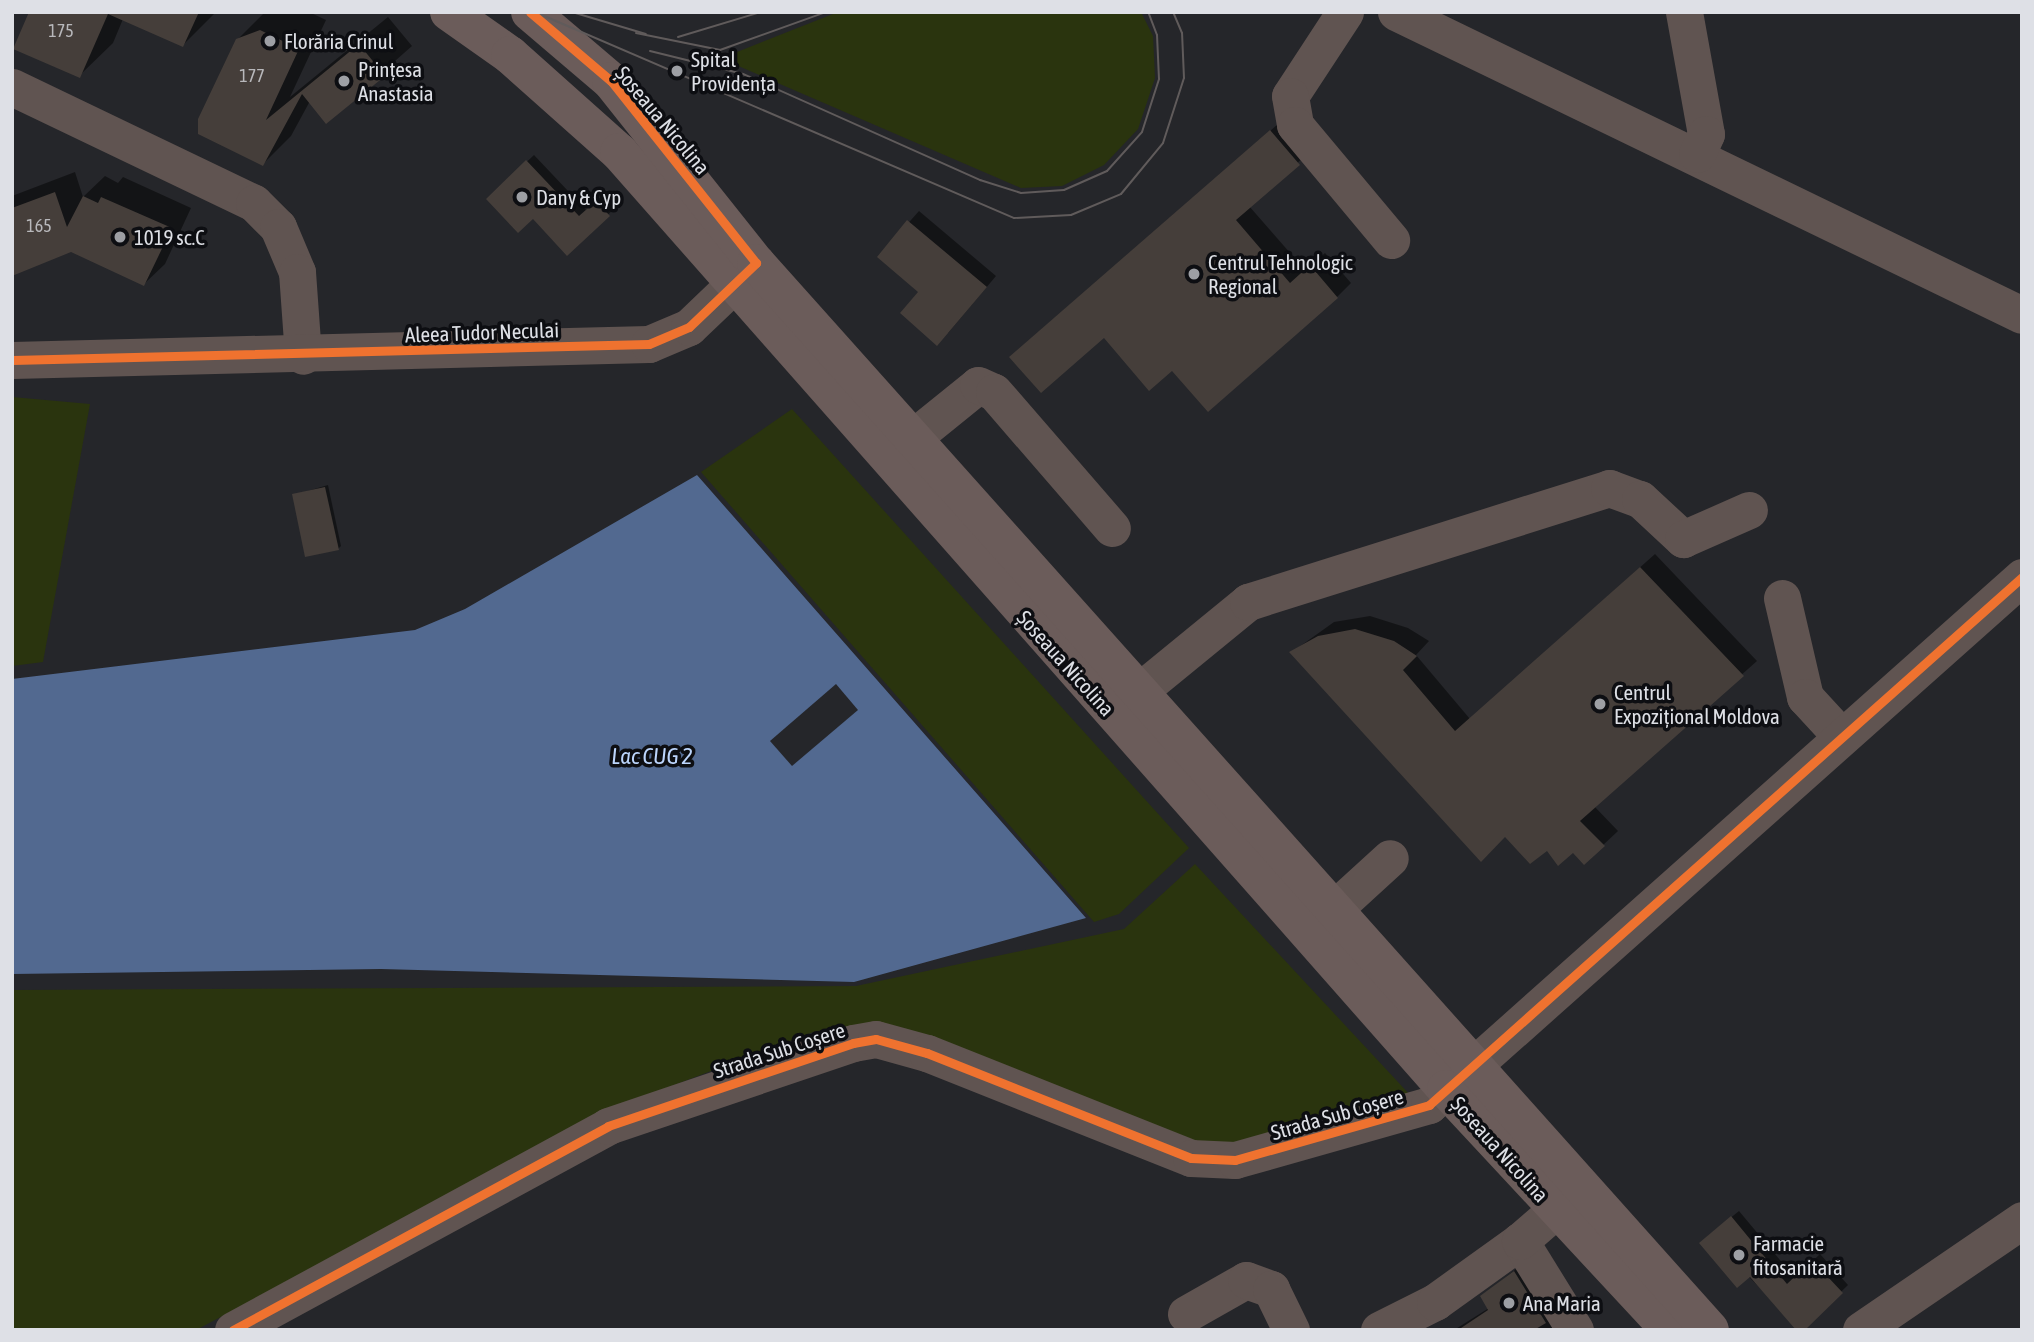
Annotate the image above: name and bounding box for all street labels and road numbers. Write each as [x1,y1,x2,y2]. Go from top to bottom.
street label: Șoseaua Nicolina [610,61,716,179]
street label: Aleea Tudor Neculai [404,317,560,347]
street label: Șoseaua Nicolina [1012,605,1120,721]
street label: Strada Sub Coșere [710,1017,848,1083]
street label: Strada Sub Coșere [1268,1083,1406,1145]
street label: Șoseaua Nicolina [1446,1091,1554,1207]

